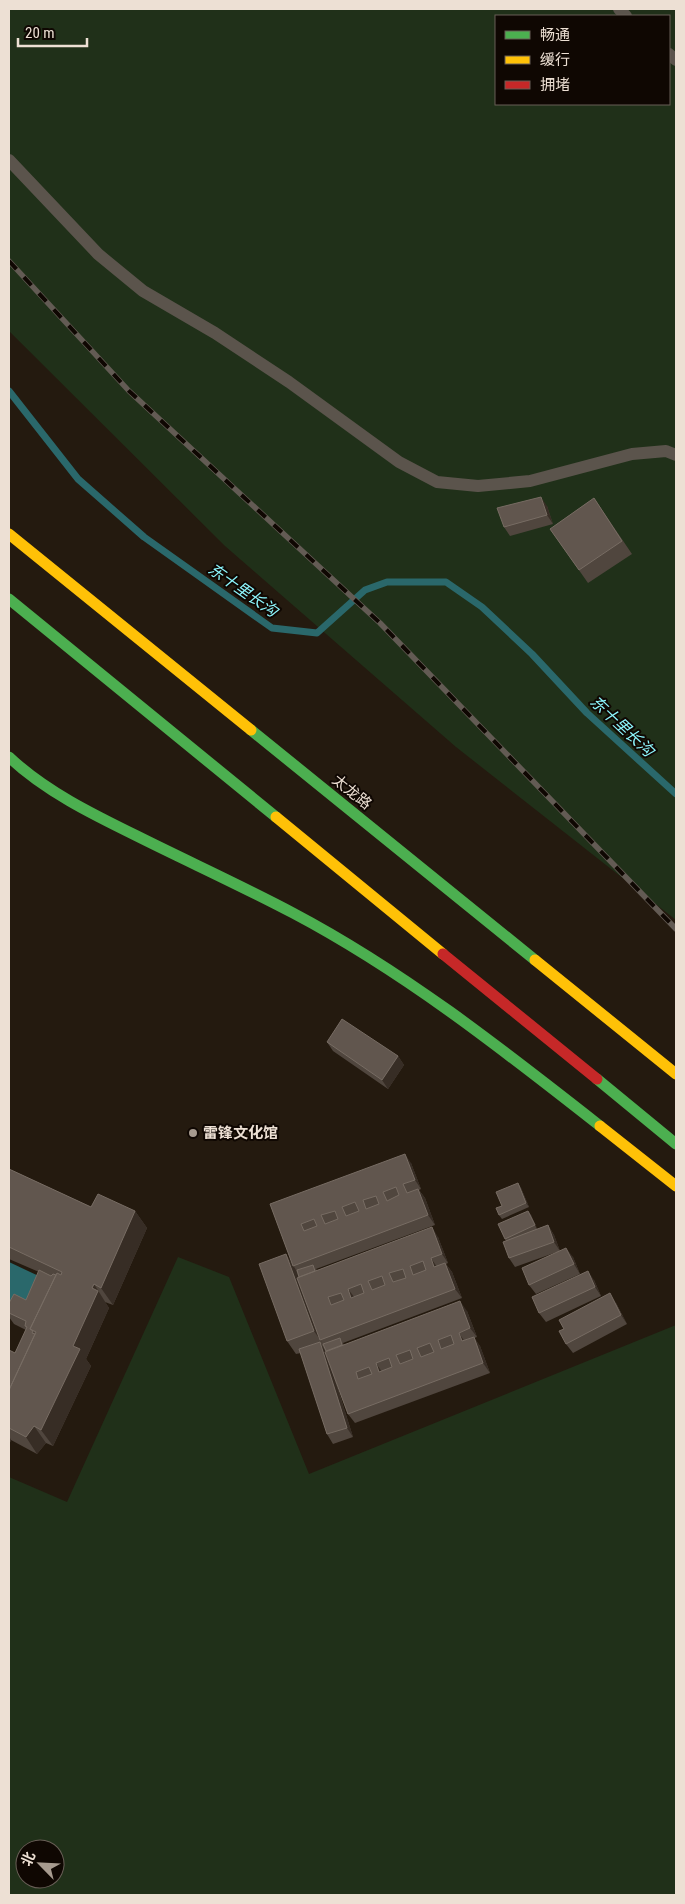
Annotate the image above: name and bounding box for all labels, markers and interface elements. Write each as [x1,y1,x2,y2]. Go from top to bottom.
scale bar [18,15,86,47]
legend [495,15,670,105]
text: 20 m [25,24,55,42]
text: 畅通 [540,26,570,44]
text: 缓行 [540,51,570,69]
text: 拥堵 [540,76,570,94]
water label: 东十里长沟 [205,559,283,622]
water label: 东十里长沟 [586,692,659,762]
street label: 太龙路 [329,771,375,813]
place label: 雷锋文化馆 [203,1124,278,1142]
marker: 雷锋文化馆 [187,1127,199,1139]
north arrow [15,1839,65,1889]
text: 北 [18,1849,38,1868]

